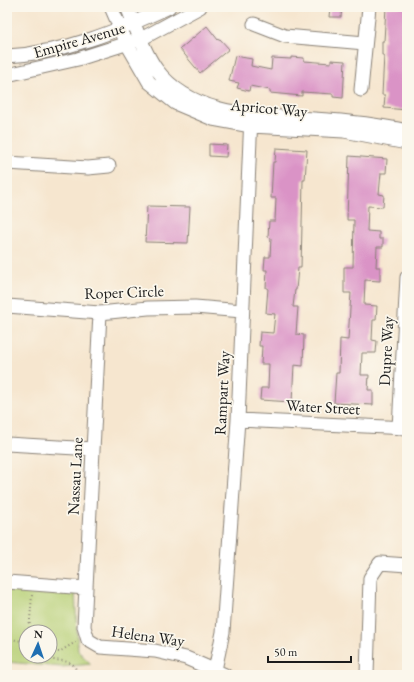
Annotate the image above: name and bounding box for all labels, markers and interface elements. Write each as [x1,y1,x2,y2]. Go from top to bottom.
street label: Empire Avenue [31,17,127,63]
street label: Apricot Way [229,94,309,122]
street label: Roper Circle [84,280,164,304]
street label: Dupre Way [374,315,398,386]
street label: Rampart Way [209,349,235,436]
street label: Water Street [285,395,361,419]
street label: Nassau Lane [62,437,88,515]
street label: Helena Way [110,620,187,652]
north arrow [18,624,58,664]
text: N [34,627,43,641]
scale bar [268,638,351,664]
text: 50 m [274,644,298,660]

